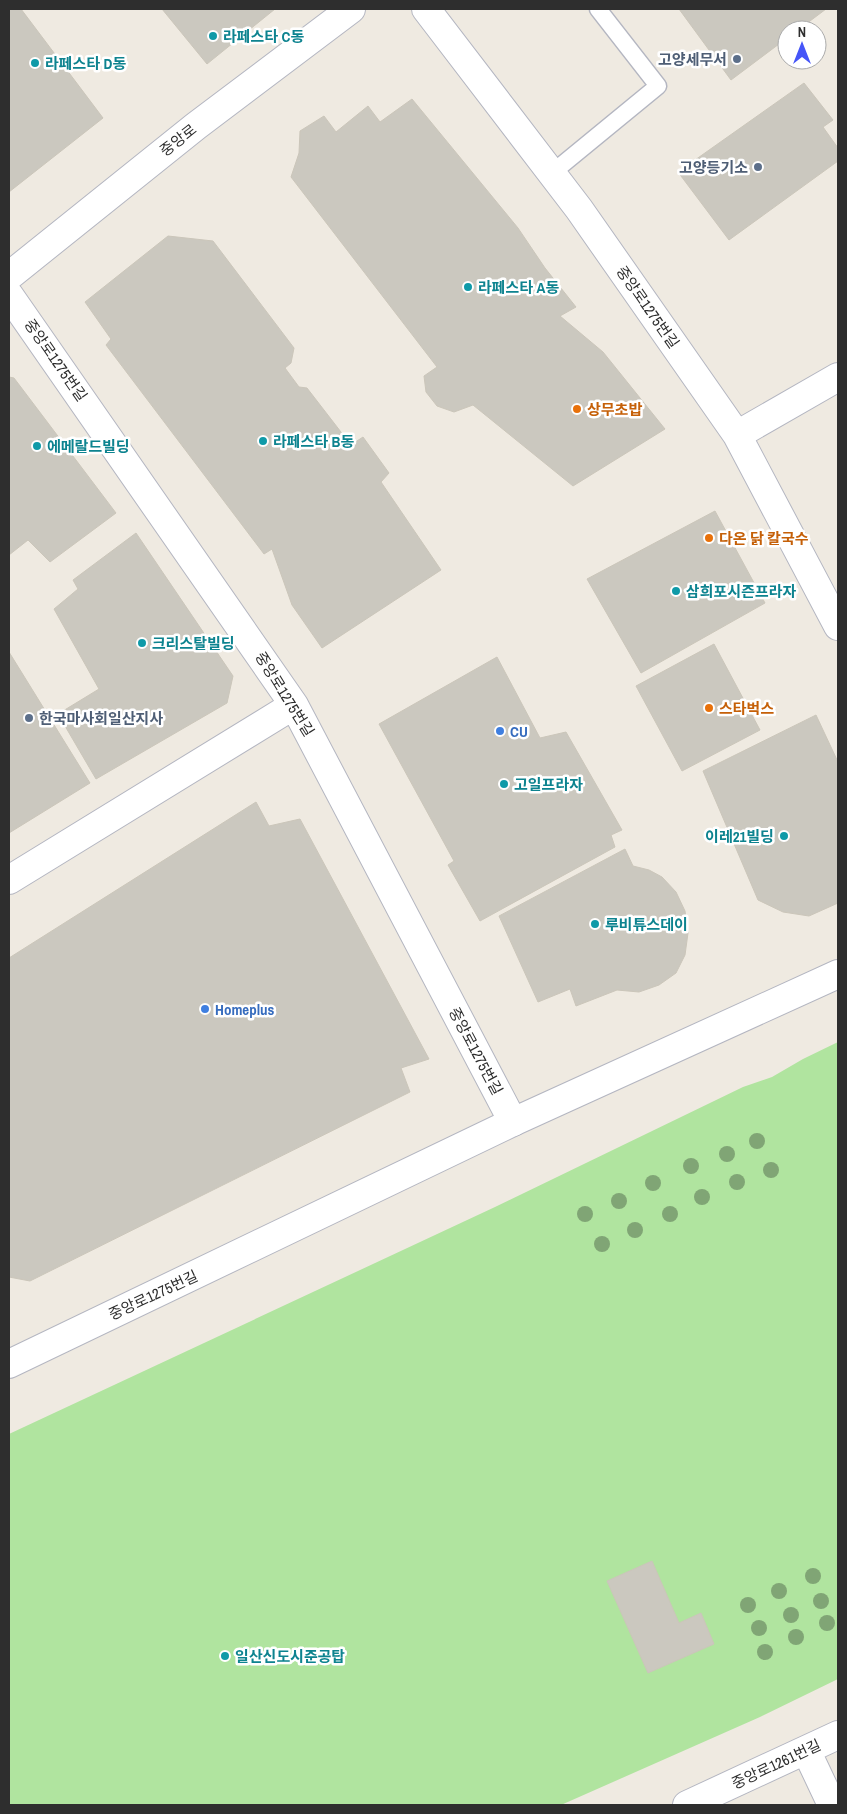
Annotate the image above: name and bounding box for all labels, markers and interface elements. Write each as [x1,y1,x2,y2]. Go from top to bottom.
north arrow [777,20,827,70]
text: N [798,23,806,41]
place label: 라페스타 C동 [223,26,305,47]
marker: 라페스타 C동 [207,30,219,42]
place label: 고양세무서 [658,49,727,70]
place label: 라페스타 D동 [45,53,127,74]
marker: 고양세무서 [731,53,743,65]
marker: 라페스타 D동 [29,57,41,69]
street label: 중앙로 [155,119,201,161]
place label: 고양등기소 [679,157,748,178]
marker: 고양등기소 [752,161,764,173]
street label: 중앙로1275번길 [612,262,684,352]
place label: 라페스타 A동 [478,277,560,298]
marker: 라페스타 A동 [462,281,474,293]
street label: 중앙로1275번길 [20,315,92,405]
place label: 상무초밥 [587,399,642,420]
marker: 상무초밥 [571,403,583,415]
place label: 라페스타 B동 [273,431,355,452]
marker: 라페스타 B동 [257,435,269,447]
place label: 에메랄드빌딩 [47,436,130,457]
marker: 에메랄드빌딩 [31,440,43,452]
place label: 다온 닭 칼국수 [719,528,809,549]
marker: 다온 닭 칼국수 [703,532,715,544]
place label: 삼희포시즌프라자 [686,581,797,602]
marker: 삼희포시즌프라자 [670,585,682,597]
place label: 크리스탈빌딩 [152,633,235,654]
marker: 크리스탈빌딩 [136,637,148,649]
street label: 중앙로1275번길 [251,648,319,740]
place label: 스타벅스 [719,698,774,719]
marker: 스타벅스 [703,702,715,714]
place label: 한국마사회일산지사 [39,708,163,729]
marker: 한국마사회일산지사 [23,712,35,724]
place label: CU [510,721,528,742]
marker: CU [494,725,506,737]
place label: 고일프라자 [514,774,583,795]
marker: 고일프라자 [498,778,510,790]
place label: 이레21빌딩 [705,826,774,847]
marker: 이레21빌딩 [778,830,790,842]
place label: 루비튜스데이 [605,914,688,935]
marker: 루비튜스데이 [589,918,601,930]
place label: Homeplus [215,999,275,1020]
marker: Homeplus [199,1003,211,1015]
street label: 중앙로1275번길 [444,1004,508,1098]
street label: 중앙로1275번길 [105,1265,201,1325]
place label: 일산신도시준공탑 [235,1646,345,1667]
marker: 일산신도시준공탑 [219,1650,231,1662]
street label: 중앙로1261번길 [728,1734,824,1794]

